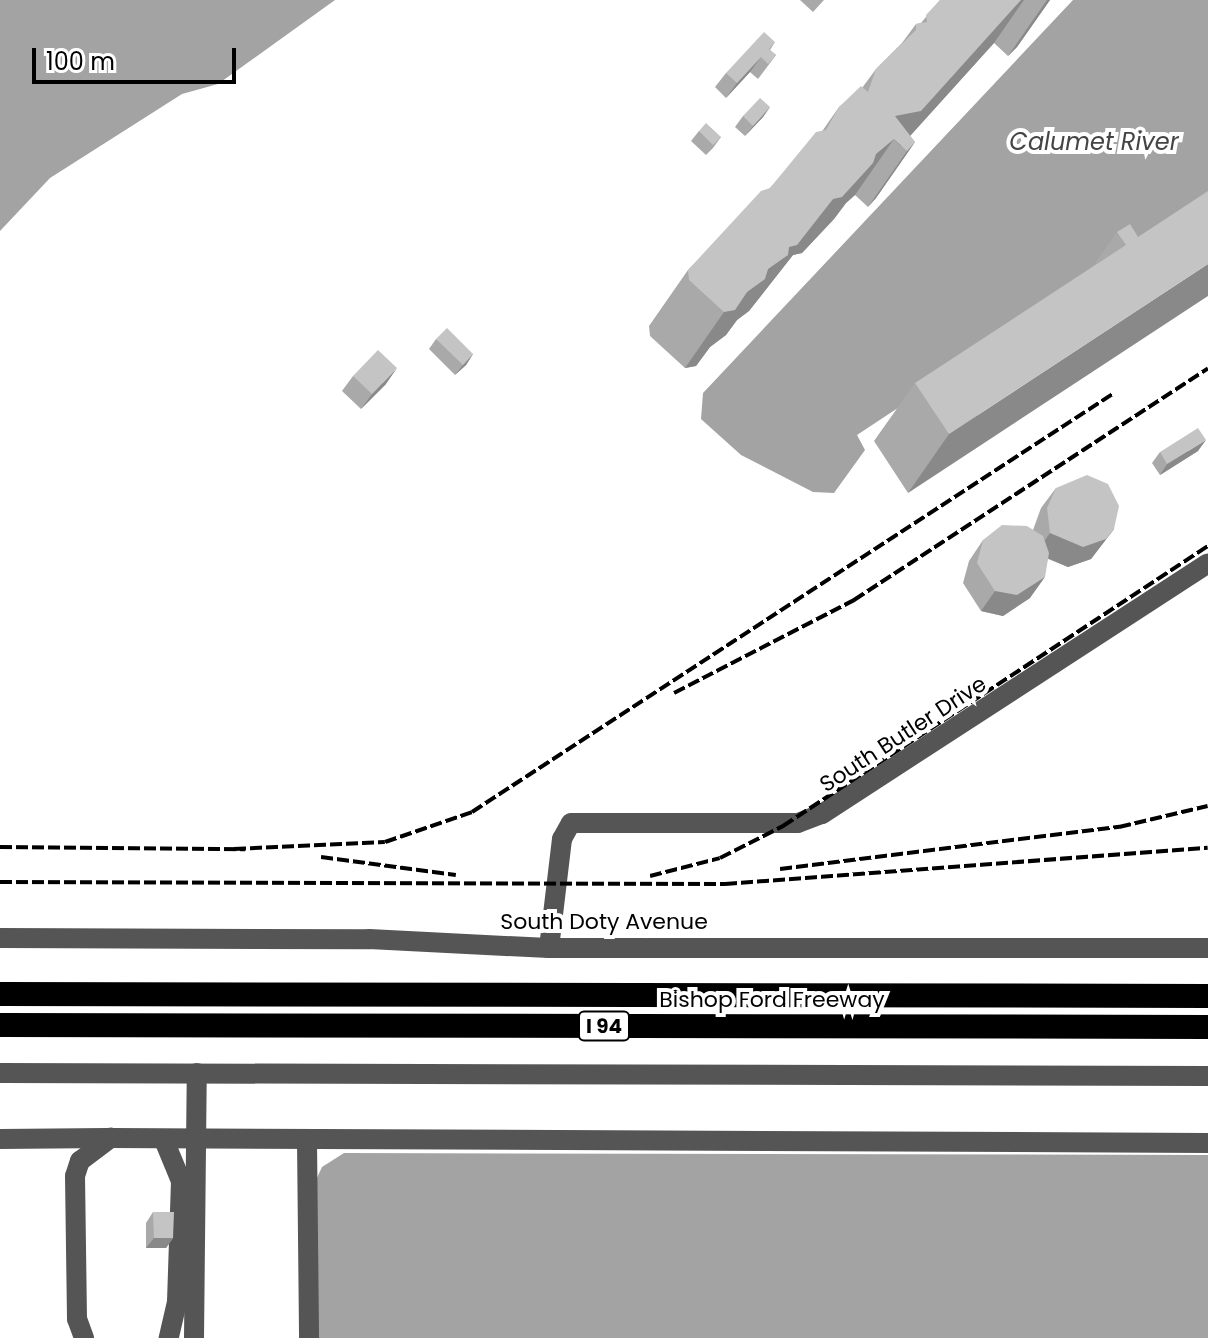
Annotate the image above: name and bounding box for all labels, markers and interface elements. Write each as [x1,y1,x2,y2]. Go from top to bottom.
scale bar [36,32,240,82]
text: 100 m [46,45,115,78]
water label: Calumet River [1009,128,1179,156]
street label: South Butler Drive [815,670,991,798]
street label: South Doty Avenue [500,909,708,935]
street label: Bishop Ford Freeway [659,987,885,1013]
road number: I 94 [578,1010,630,1042]

